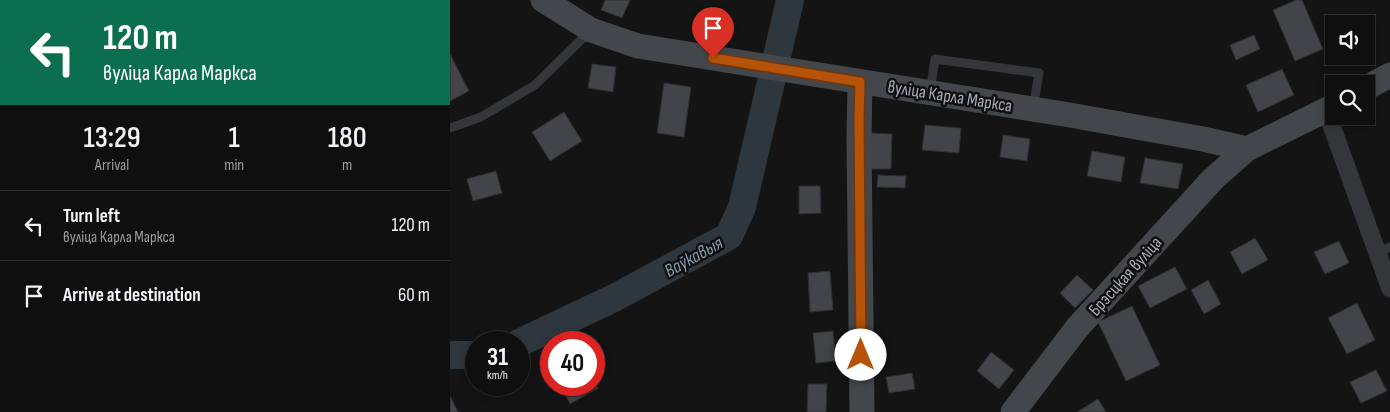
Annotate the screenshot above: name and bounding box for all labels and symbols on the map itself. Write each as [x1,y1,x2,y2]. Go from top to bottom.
pin [692,7,734,58]
street label: вуліца Карла Маркса [886,76,1014,117]
water label: Ваўкавыя [660,232,728,283]
street label: Брэсцкая вуліца [1084,232,1166,320]
position arrow [834,328,886,380]
speed limit sign: 40 [540,331,605,396]

